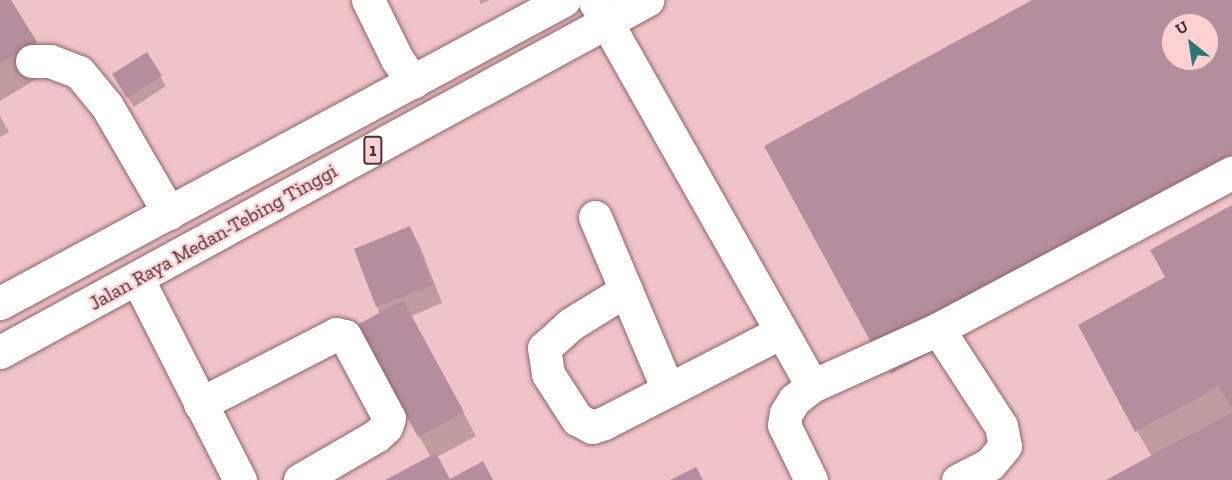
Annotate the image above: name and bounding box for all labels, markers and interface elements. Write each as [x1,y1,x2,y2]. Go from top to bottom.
north arrow [1160,12,1220,72]
text: U [1172,17,1191,39]
road number: 1 [362,135,384,165]
street label: Jalan Raya Medan-Tebing Tinggi [85,159,341,315]

